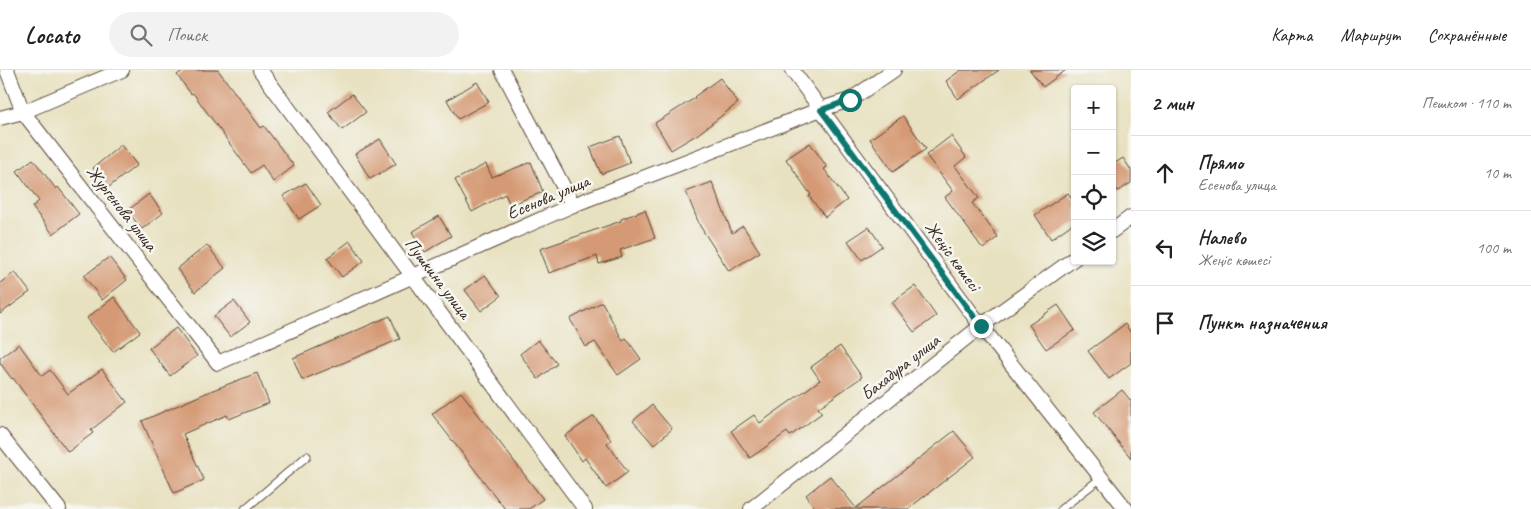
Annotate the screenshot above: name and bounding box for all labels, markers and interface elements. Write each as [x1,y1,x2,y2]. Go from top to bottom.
search box [109,12,459,57]
text: Locato [25,20,79,50]
icon: search [127,21,155,49]
text: Поиск [167,23,207,47]
text: Карта [1271,24,1312,46]
text: Маршрут [1340,24,1400,46]
text: Сохранённые [1428,24,1506,46]
map controls [1071,85,1116,265]
button: + [1071,85,1116,130]
route start [839,89,862,112]
text: 2 мин [1151,90,1194,116]
text: Пешком · 110 m [1422,93,1511,113]
button: − [1071,130,1116,175]
text: Прямо [1198,151,1243,175]
icon: ahead [1151,159,1179,187]
street label: Жургенова улица [82,161,163,256]
text: 10 m [1484,163,1511,183]
street label: Есенова улица [503,169,594,224]
button: locate [1071,175,1116,220]
text: Есенова улица [1198,175,1276,195]
street label: Жеңіс көшесі [920,217,987,297]
button: layers [1071,220,1116,265]
text: Налево [1198,226,1246,250]
street label: Пушкина улица [400,233,477,324]
icon: left [1151,234,1179,262]
text: 100 m [1477,238,1511,258]
text: Жеңіс көшесі [1198,250,1270,270]
icon: arrive [1151,309,1179,337]
text: Пункт назначения [1198,311,1327,335]
route end [970,315,993,338]
street label: Бахадура улица [856,329,945,405]

